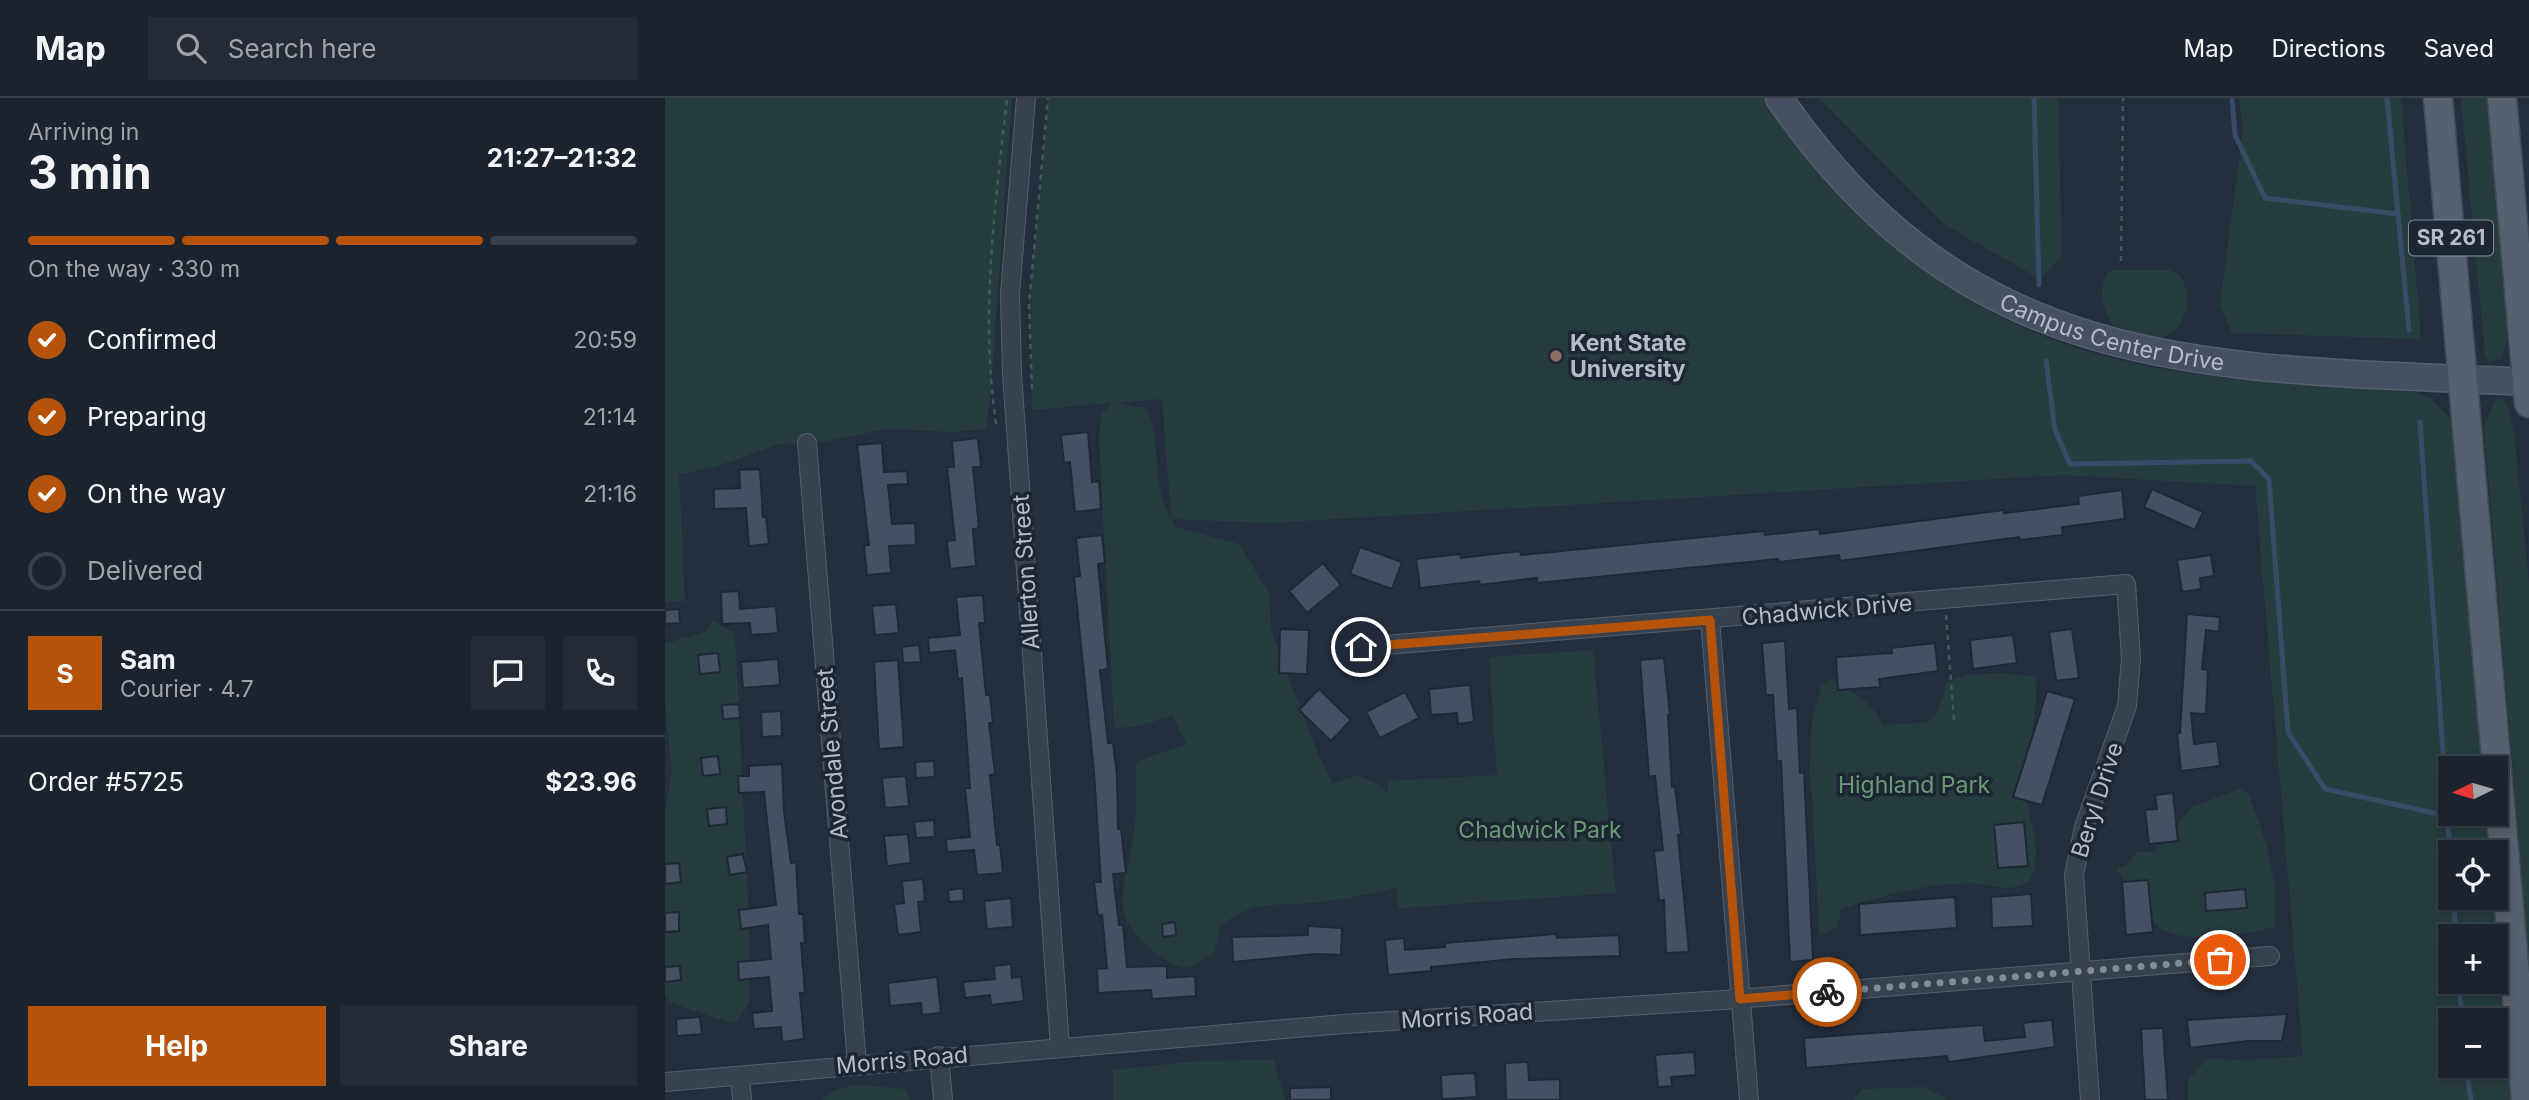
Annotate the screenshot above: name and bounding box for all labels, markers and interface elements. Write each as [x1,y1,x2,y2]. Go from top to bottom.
search box [148,17,638,80]
text: Map [35,28,106,68]
icon: search [172,29,210,67]
text: Search here [228,33,376,64]
text: Map [2184,34,2233,63]
text: Directions [2271,34,2386,63]
text: Saved [2424,34,2494,63]
text: Arriving in [28,118,139,146]
text: 21:27–21:32 [487,142,637,173]
text: 3 min [28,144,152,200]
road number: SR 261 [2409,220,2493,256]
text: On the way · 330 m [28,255,240,283]
street label: Campus Center Drive [1995,287,2226,377]
icon: check [28,321,66,359]
text: Confirmed [87,324,217,355]
text: 20:59 [574,326,637,354]
place label: Kent State University [1570,329,1686,383]
marker: Kent State University [1548,348,1564,364]
icon: check [28,398,66,436]
text: Preparing [87,401,207,432]
text: 21:14 [583,403,637,431]
icon: check [28,475,66,513]
text: On the way [87,478,226,509]
text: 21:16 [583,480,637,508]
street label: Allerton Street [1007,493,1045,651]
text: Delivered [87,555,203,586]
street label: Chadwick Drive [1741,589,1913,631]
pin [1331,617,1391,677]
icon: home [1342,628,1380,666]
button: chat [471,636,545,710]
button: phone [563,636,637,710]
text: Sam [120,644,176,675]
text: S [56,658,74,689]
street label: Avondale Street [811,667,853,841]
text: Courier · 4.7 [120,675,254,703]
street label: Beryl Drive [2065,739,2129,861]
north arrow [2438,756,2508,826]
map controls [2438,756,2508,1078]
text: Order #5725 [28,766,184,797]
text: $23.96 [545,766,637,797]
park label: Highland Park [1838,771,1990,799]
park label: Chadwick Park [1458,816,1622,844]
button: locate [2438,840,2508,910]
button: + [2438,924,2508,994]
pin [2190,930,2250,990]
icon: bag [2201,941,2239,979]
courier [1792,957,1862,1027]
icon: bike [1808,973,1846,1011]
street label: Morris Road [1400,997,1534,1035]
button: Help [28,1006,326,1086]
button: Share [340,1006,637,1086]
button: − [2438,1008,2508,1078]
street label: Morris Road [835,1040,969,1080]

